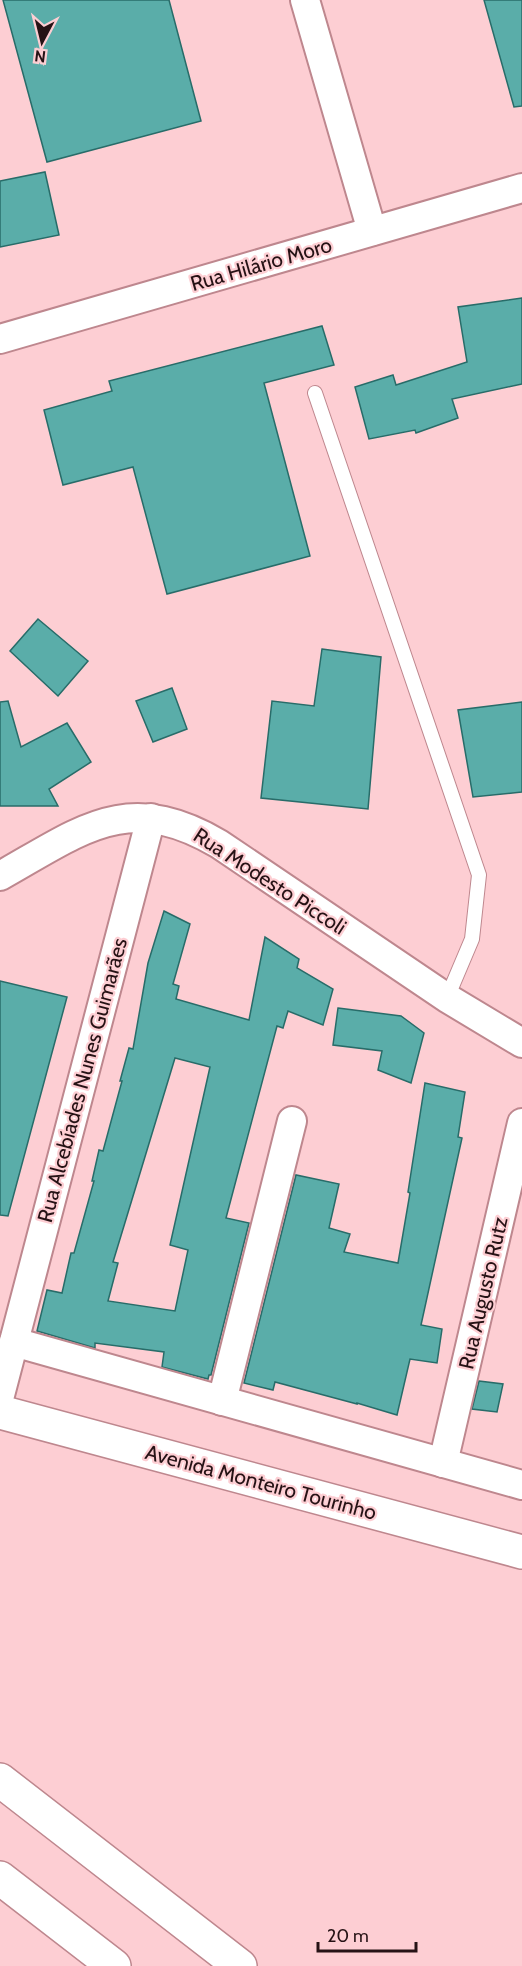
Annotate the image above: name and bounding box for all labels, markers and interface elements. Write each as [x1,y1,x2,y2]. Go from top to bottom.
north arrow [12,12,72,72]
text: N [33,46,47,67]
street label: Rua Hilário Moro [187,232,335,296]
street label: Rua Modesto Piccoli [189,822,351,940]
street label: Rua Alcebíades Nunes Guimarães [32,935,132,1225]
street label: Rua Augusto Rutz [453,1214,513,1372]
street label: Avenida Monteiro Tourinho [143,1439,379,1525]
scale bar [318,1915,416,1953]
text: 20 m [327,1925,369,1947]

